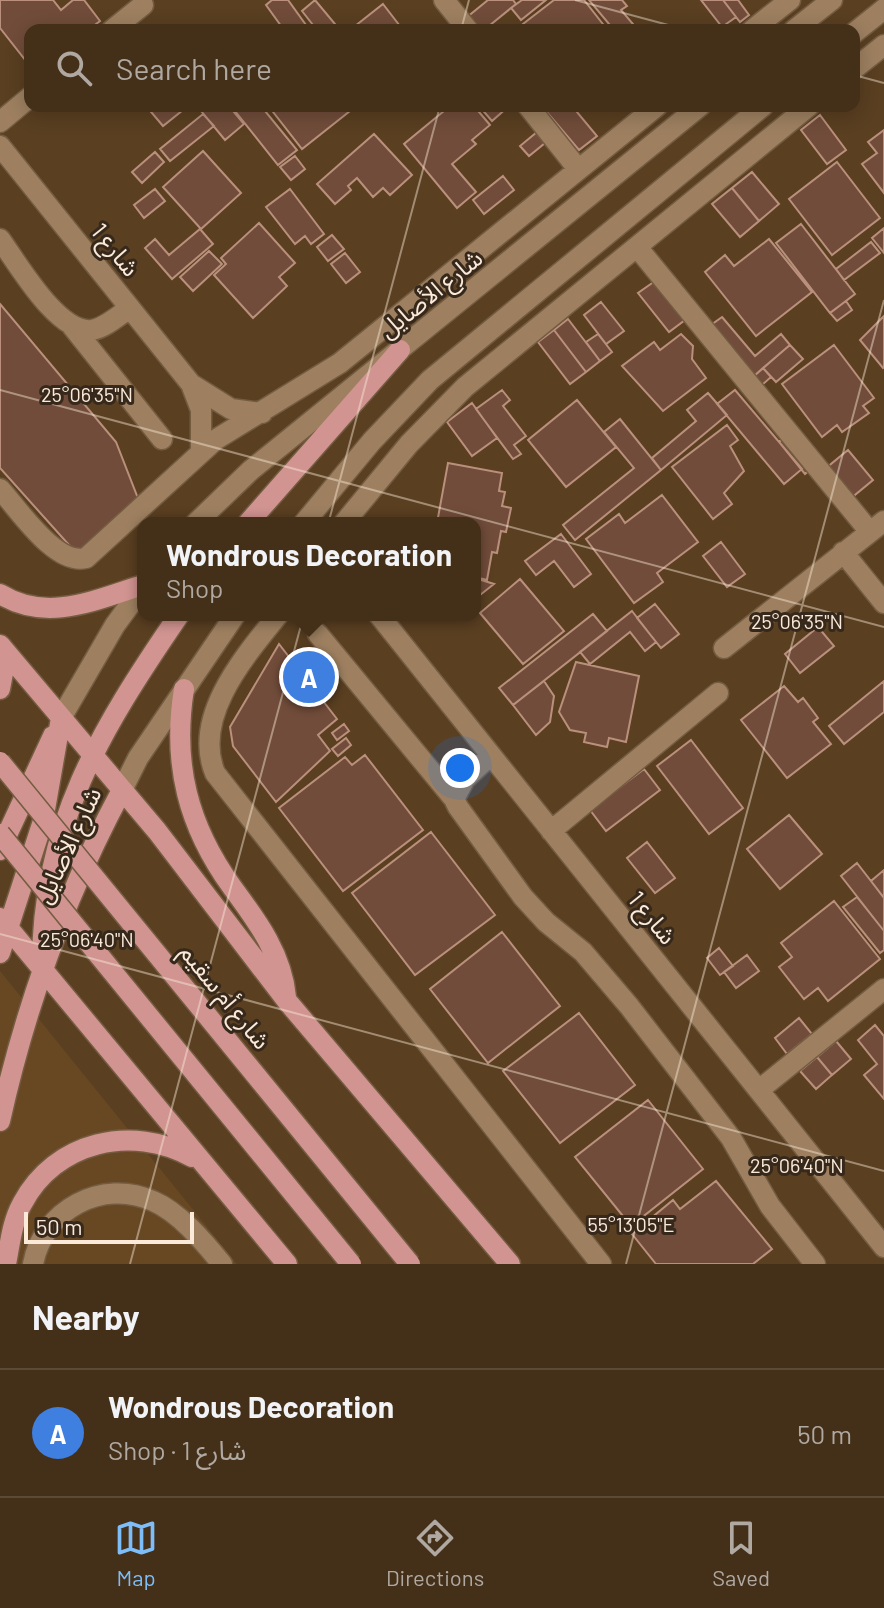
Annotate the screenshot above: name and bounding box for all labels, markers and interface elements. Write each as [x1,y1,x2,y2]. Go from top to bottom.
search box [24,24,860,112]
icon: search [52,46,96,90]
text: Search here [116,50,272,86]
street label: شارع 1 [83,217,146,284]
street label: شارع الأصايل [372,243,490,347]
text: 25°06'35"N [41,382,133,406]
popup [137,517,481,621]
text: Wondrous Decoration [166,536,452,572]
text: Shop [166,572,223,603]
text: 25°06'35"N [751,609,843,633]
pin: A [283,647,335,707]
your location [440,748,480,788]
street label: شارع الأصايل [28,782,110,909]
street label: شارع 1 [620,885,683,952]
text: 25°06'40"N [40,927,134,951]
street label: شارع أم سقيم [171,938,277,1058]
text: 25°06'40"N [750,1153,844,1177]
scale bar [24,1208,194,1244]
text: 55°13'05"E [587,1212,675,1236]
text: 50 m [36,1213,82,1239]
text: Nearby [32,1296,140,1337]
text: Wondrous Decoration [108,1388,394,1424]
text: A [49,1418,67,1449]
text: 50 m [797,1418,852,1449]
text: Shop · شارع 1 [108,1434,246,1465]
tab: Map [114,1516,158,1590]
tab: Directions [386,1516,484,1590]
tab: Saved [712,1516,770,1590]

